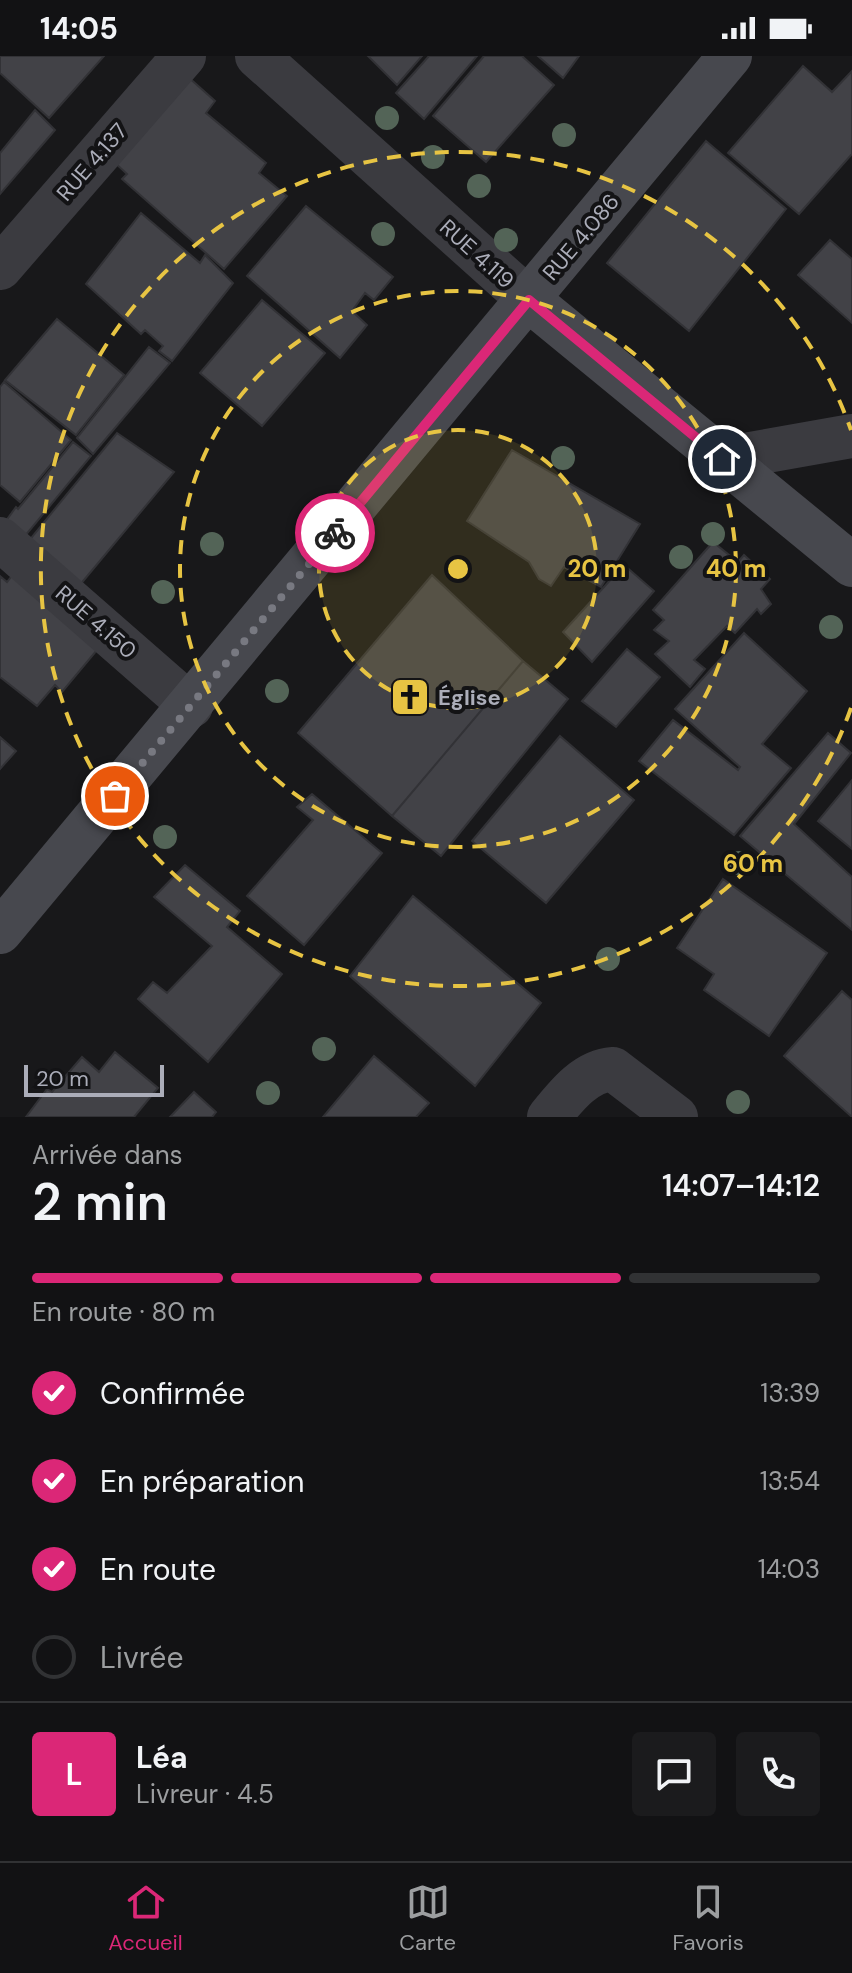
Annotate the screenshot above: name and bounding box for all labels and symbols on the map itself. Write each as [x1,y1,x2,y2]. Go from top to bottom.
street label: RUE 4.137 [50,117,134,207]
street label: RUE 4.086 [536,188,626,286]
street label: RUE 4.119 [434,213,520,295]
pin [688,425,756,493]
courier [295,493,375,573]
text: 20 m [568,553,626,584]
text: 40 m [706,553,766,584]
centre of rings [444,555,472,583]
street label: RUE 4.150 [49,579,143,665]
church icon: Église [389,676,431,718]
place label: Église [438,683,501,712]
pin [81,762,149,830]
text: 60 m [723,848,783,879]
scale bar [24,1061,164,1097]

